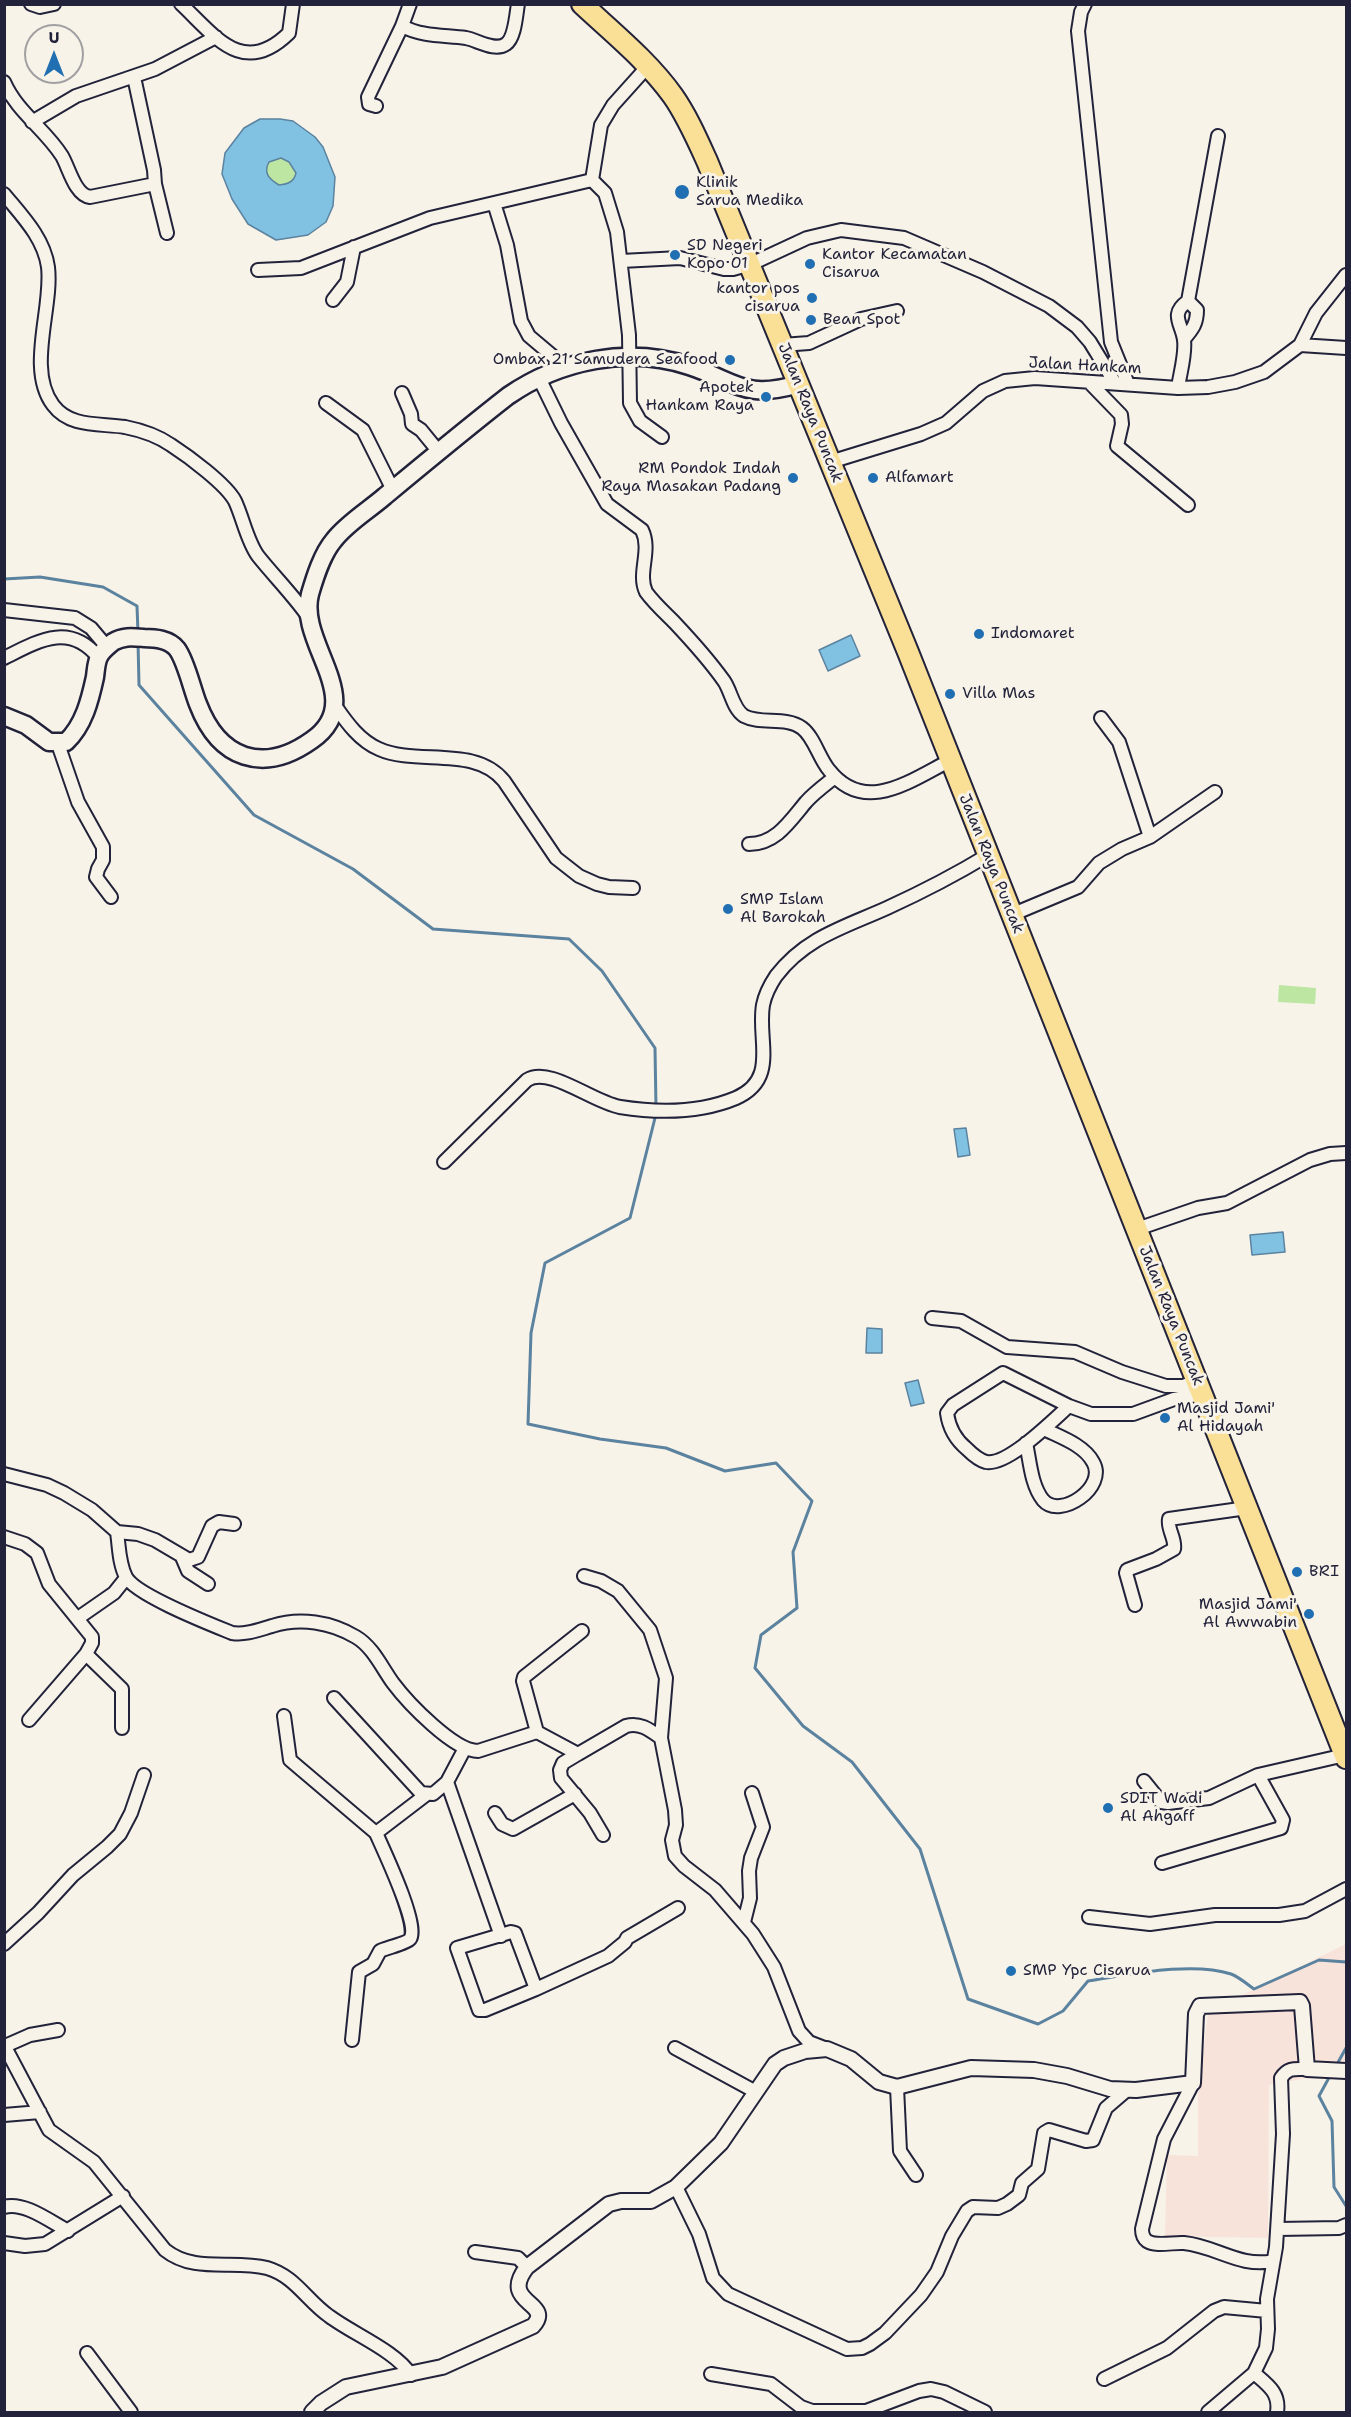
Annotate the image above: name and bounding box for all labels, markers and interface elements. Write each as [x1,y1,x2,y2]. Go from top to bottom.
north arrow [24,24,84,84]
text: U [49,27,59,48]
place label: Klinik Sarua Medika [696,173,803,211]
marker: Klinik Sarua Medika [673,183,691,201]
place label: SD Negeri Kopo 01 [687,236,763,274]
place label: Kantor Kecamatan Cisarua [822,245,967,283]
marker: SD Negeri Kopo 01 [668,248,682,262]
marker: Kantor Kecamatan Cisarua [803,257,817,271]
place label: kantor pos cisarua [716,279,800,317]
marker: kantor pos cisarua [805,291,819,305]
place label: Bean Spot [823,310,901,330]
marker: Bean Spot [804,313,818,327]
street label: Jalan Raya Puncak [773,340,847,486]
place label: Ombax 21 Samudera Seafood [493,350,718,370]
marker: Ombax 21 Samudera Seafood [723,353,737,367]
street label: Jalan Hankam [1028,353,1142,379]
place label: Apotek Hankam Raya [645,378,754,416]
marker: Apotek Hankam Raya [759,390,773,404]
place label: RM Pondok Indah Raya Masakan Padang [601,459,781,497]
place label: Alfamart [885,468,954,488]
marker: RM Pondok Indah Raya Masakan Padang [786,471,800,485]
marker: Alfamart [866,471,880,485]
place label: Indomaret [991,624,1075,644]
marker: Indomaret [972,627,986,641]
place label: Villa Mas [962,684,1035,704]
marker: Villa Mas [943,687,957,701]
street label: Jalan Raya Puncak [954,791,1028,937]
place label: SMP Islam Al Barokah [740,890,826,928]
marker: SMP Islam Al Barokah [721,902,735,916]
street label: Jalan Raya Puncak [1134,1243,1208,1389]
place label: Masjid Jami' Al Hidayah [1177,1399,1275,1437]
marker: Masjid Jami' Al Hidayah [1158,1411,1172,1425]
place label: BRI [1309,1562,1339,1582]
marker: BRI [1290,1565,1304,1579]
place label: Masjid Jami' Al Awwabin [1199,1595,1297,1633]
marker: Masjid Jami' Al Awwabin [1302,1607,1316,1621]
place label: SDIT Wadi Al Ahgaff [1120,1789,1203,1827]
marker: SDIT Wadi Al Ahgaff [1101,1801,1115,1815]
place label: SMP Ypc Cisarua [1023,1961,1150,1981]
marker: SMP Ypc Cisarua [1004,1964,1018,1978]

